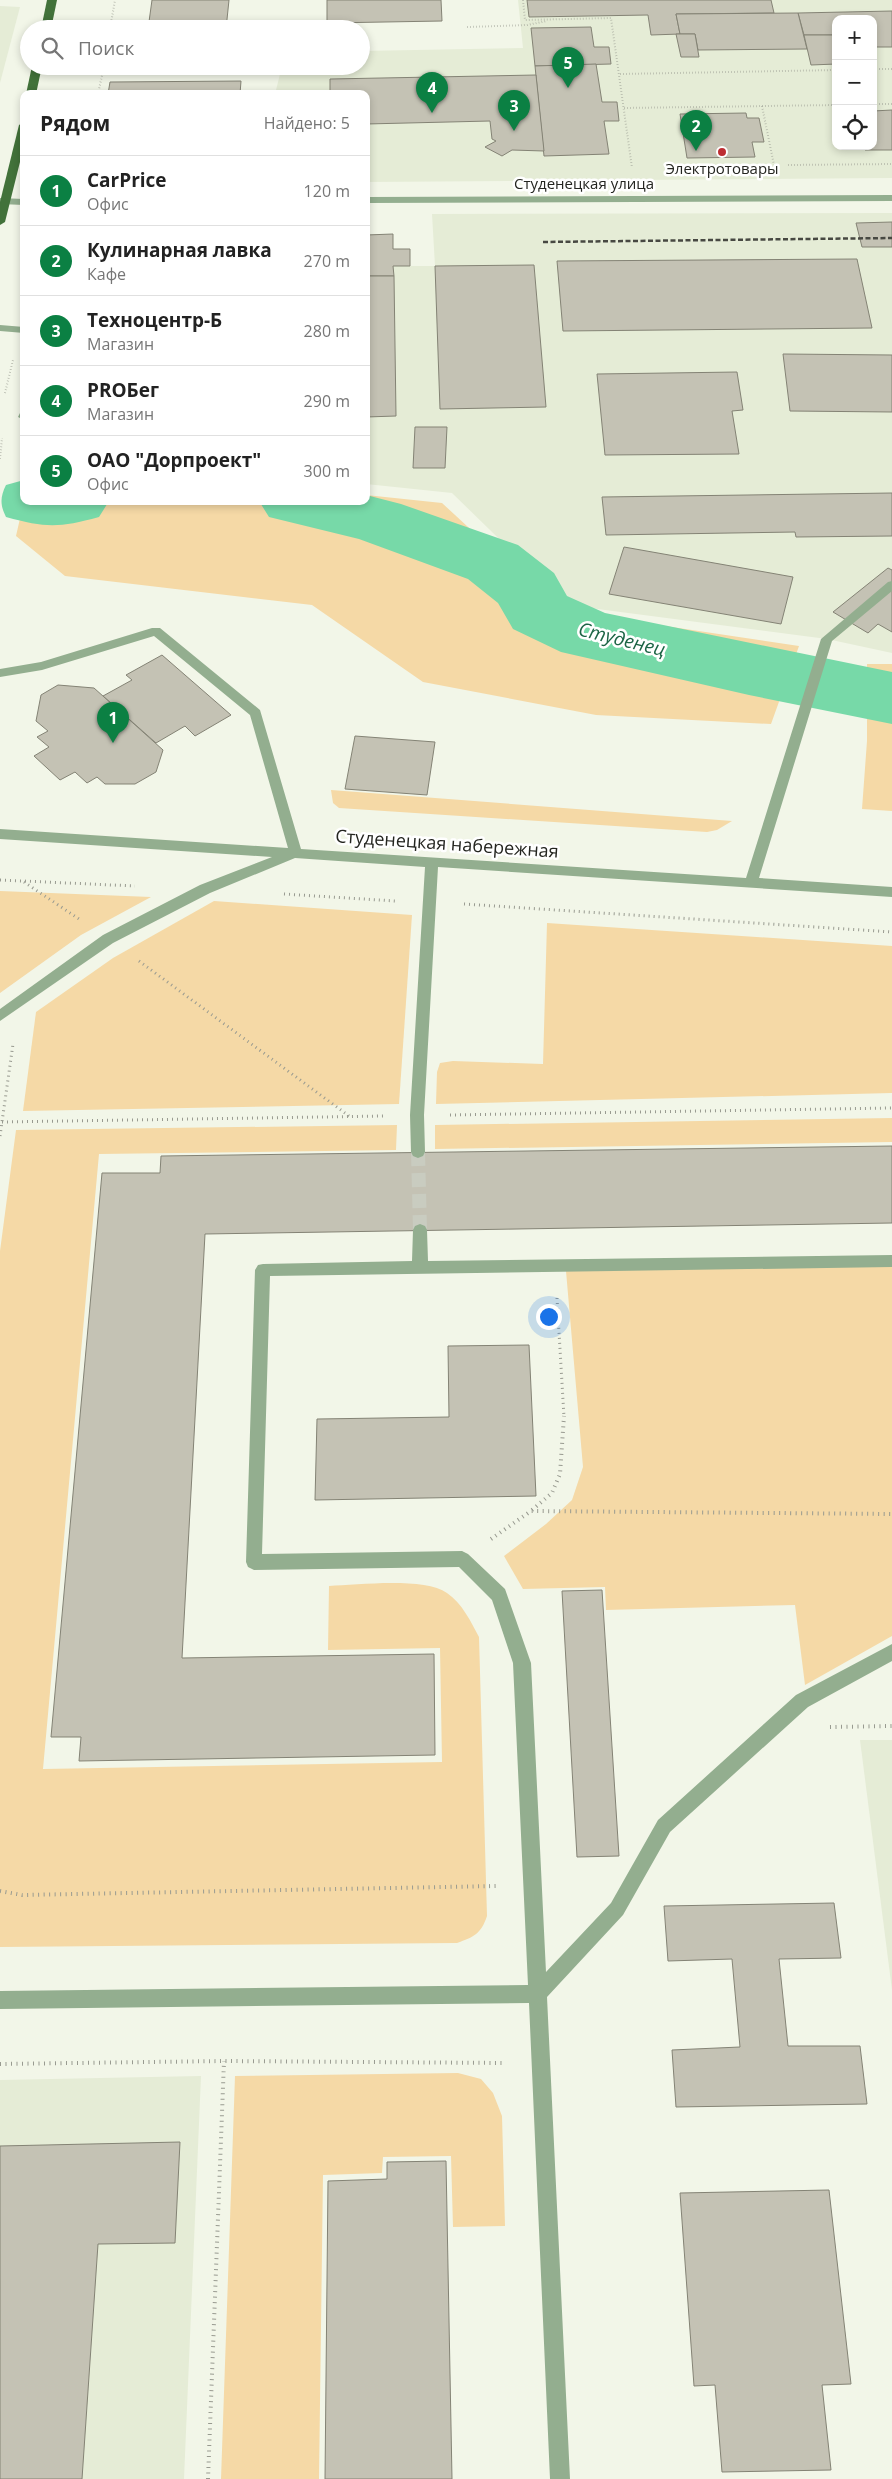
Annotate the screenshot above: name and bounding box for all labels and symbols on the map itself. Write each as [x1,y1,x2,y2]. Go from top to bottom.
pin: 5 [552,47,584,88]
pin: 4 [416,72,448,113]
pin: 3 [498,90,530,131]
pin: 2 [680,110,712,151]
marker: Электротовары [716,146,728,158]
place label: Электротовары [665,158,779,178]
street label: Студенецкая улица [514,173,654,193]
water label: Студенец [576,616,668,662]
pin: 1 [97,702,129,743]
street label: Студенецкая набережная [335,823,560,863]
your location [536,1304,562,1330]

